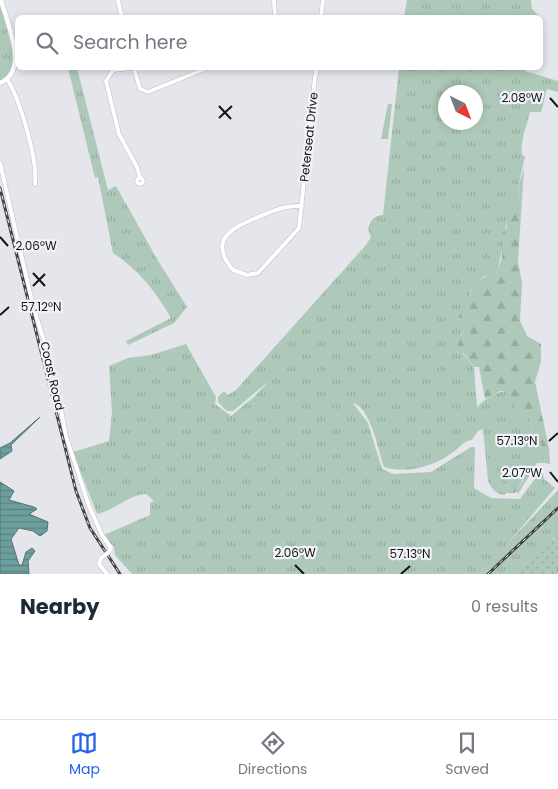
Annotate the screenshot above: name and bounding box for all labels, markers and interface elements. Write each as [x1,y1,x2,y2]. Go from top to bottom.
search box [15,15,543,70]
icon: search [33,29,61,57]
text: Search here [73,29,187,56]
north arrow [438,85,483,130]
text: 2.08°W [501,89,543,106]
street label: Peterseat Drive [295,91,322,183]
text: 2.06°W [15,237,57,254]
text: 57.12°N [21,298,61,315]
street label: Coast Road [36,340,69,412]
text: 57.13°N [497,432,537,449]
text: 2.07°W [502,464,542,481]
text: 2.06°W [274,544,316,561]
text: 57.13°N [390,545,430,562]
text: Nearby [20,592,100,621]
text: 0 results [471,595,538,618]
tab: Map [69,729,100,780]
tab: Directions [238,729,307,780]
tab: Saved [445,729,489,780]

